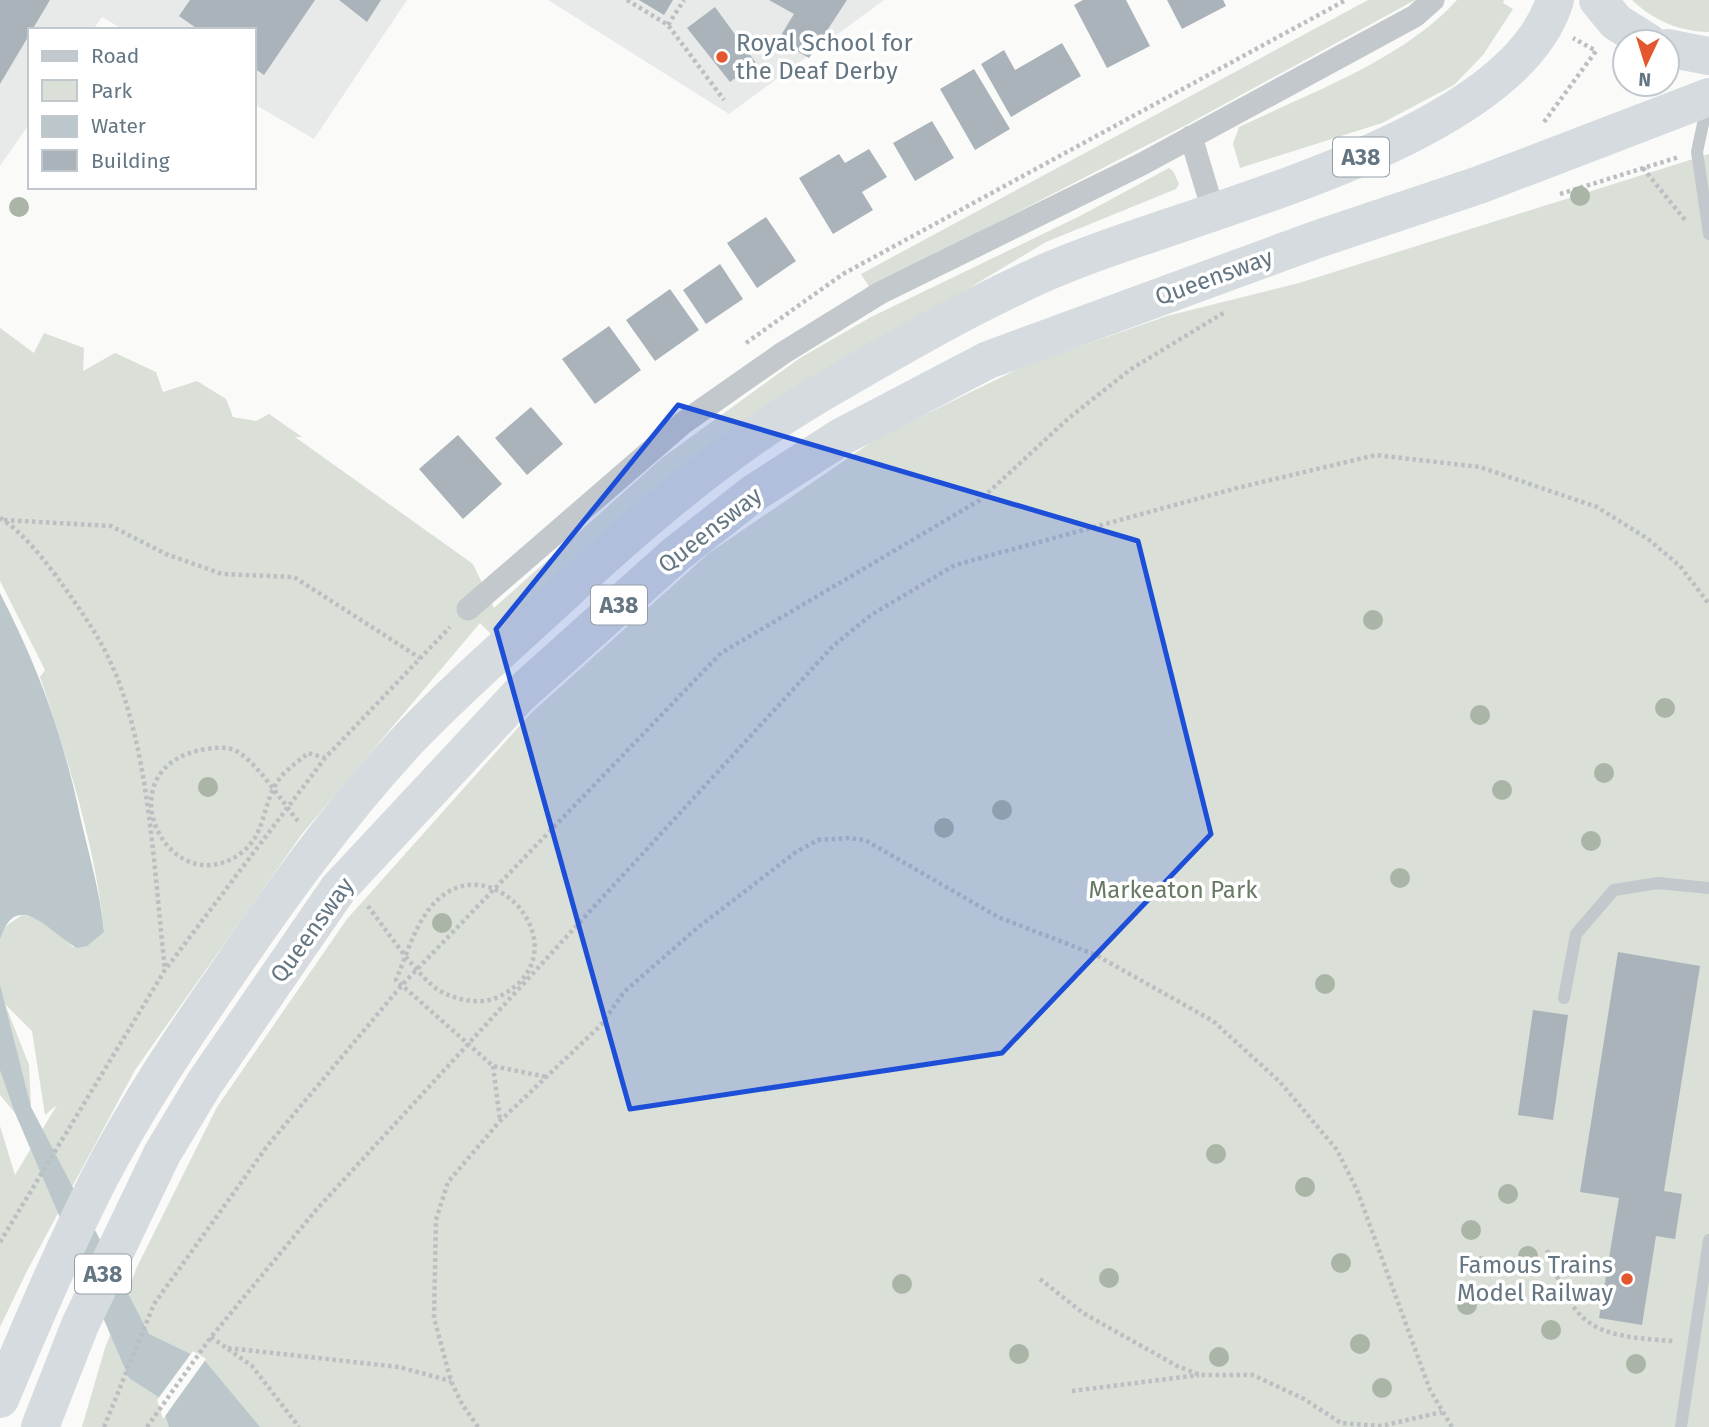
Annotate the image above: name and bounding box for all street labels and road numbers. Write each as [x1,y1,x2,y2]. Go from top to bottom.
road number: A38 [1333,138,1389,176]
street label: Queensway [1151,243,1277,311]
street label: Queensway [653,481,767,579]
road number: A38 [591,586,647,624]
street label: Queensway [264,872,360,988]
road number: A38 [75,1254,131,1294]

